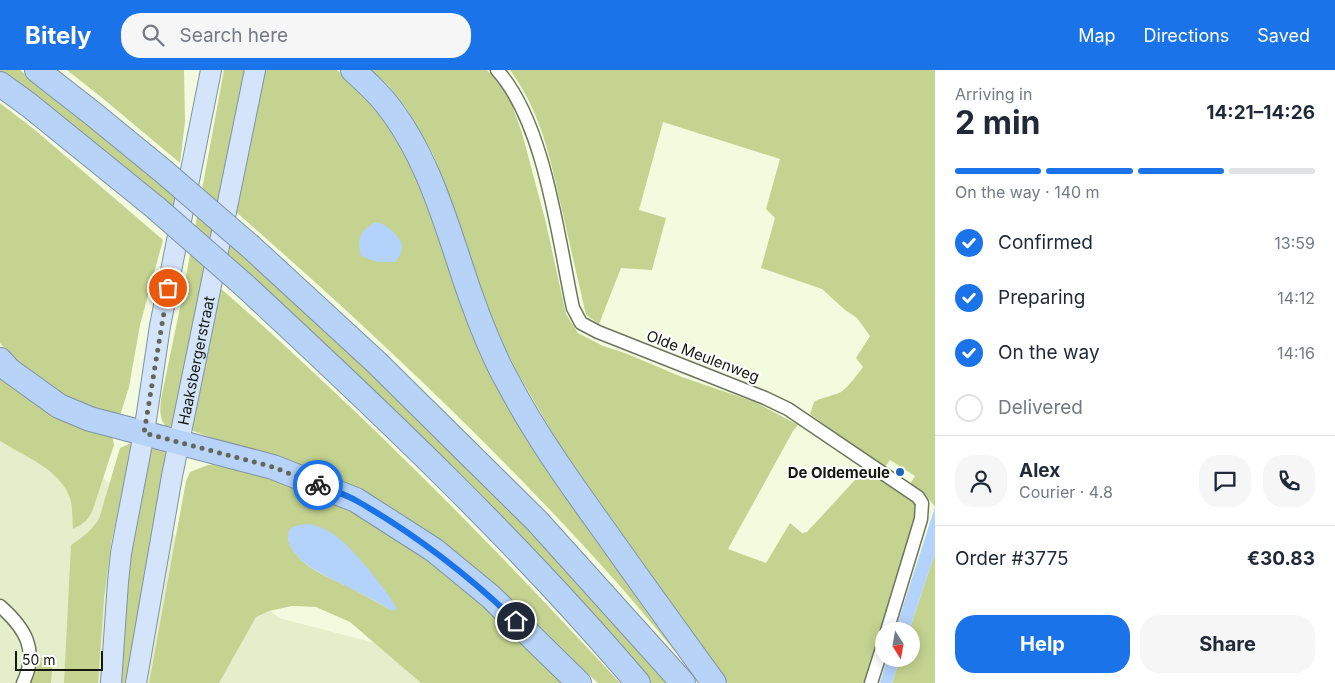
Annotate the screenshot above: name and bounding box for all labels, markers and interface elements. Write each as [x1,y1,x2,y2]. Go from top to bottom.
search box [121,13,471,58]
text: Bitely [25,21,91,50]
icon: search [139,21,167,49]
text: Search here [179,24,288,47]
text: Map [1078,25,1116,46]
text: Directions [1144,25,1229,46]
text: Saved [1257,25,1310,46]
text: Arriving in [955,84,1032,104]
text: 14:21–14:26 [1206,101,1315,124]
text: 2 min [955,103,1041,142]
text: On the way · 140 m [955,182,1100,202]
icon: check [955,229,983,257]
text: Confirmed [998,231,1093,254]
text: 13:59 [1274,233,1315,253]
pin [147,267,189,309]
icon: bag [154,274,182,302]
icon: check [955,284,983,312]
text: Preparing [998,286,1085,309]
text: 14:12 [1277,288,1315,308]
street label: Haaksbergerstraat [173,294,218,427]
street label: Olde Meulenweg [644,326,762,386]
icon: check [955,339,983,367]
text: On the way [998,341,1100,364]
text: 14:16 [1277,343,1315,363]
text: Delivered [998,396,1083,419]
button: person [955,455,1007,507]
button: chat [1199,455,1251,507]
button: phone [1263,455,1315,507]
text: Alex [1019,459,1060,482]
courier [293,460,343,510]
place label: De Oldemeule [788,463,890,482]
marker: De Oldemeule [894,466,906,478]
icon: bike [304,471,332,499]
text: Courier · 4.8 [1019,482,1113,502]
text: Order #3775 [955,547,1069,570]
text: €30.83 [1247,547,1315,570]
pin [495,600,537,642]
icon: home [502,607,530,635]
button: Help [955,615,1130,673]
button: Share [1140,615,1315,673]
north arrow [875,622,920,668]
map controls [875,622,920,667]
scale bar [15,648,102,671]
text: 50 m [22,651,56,668]

